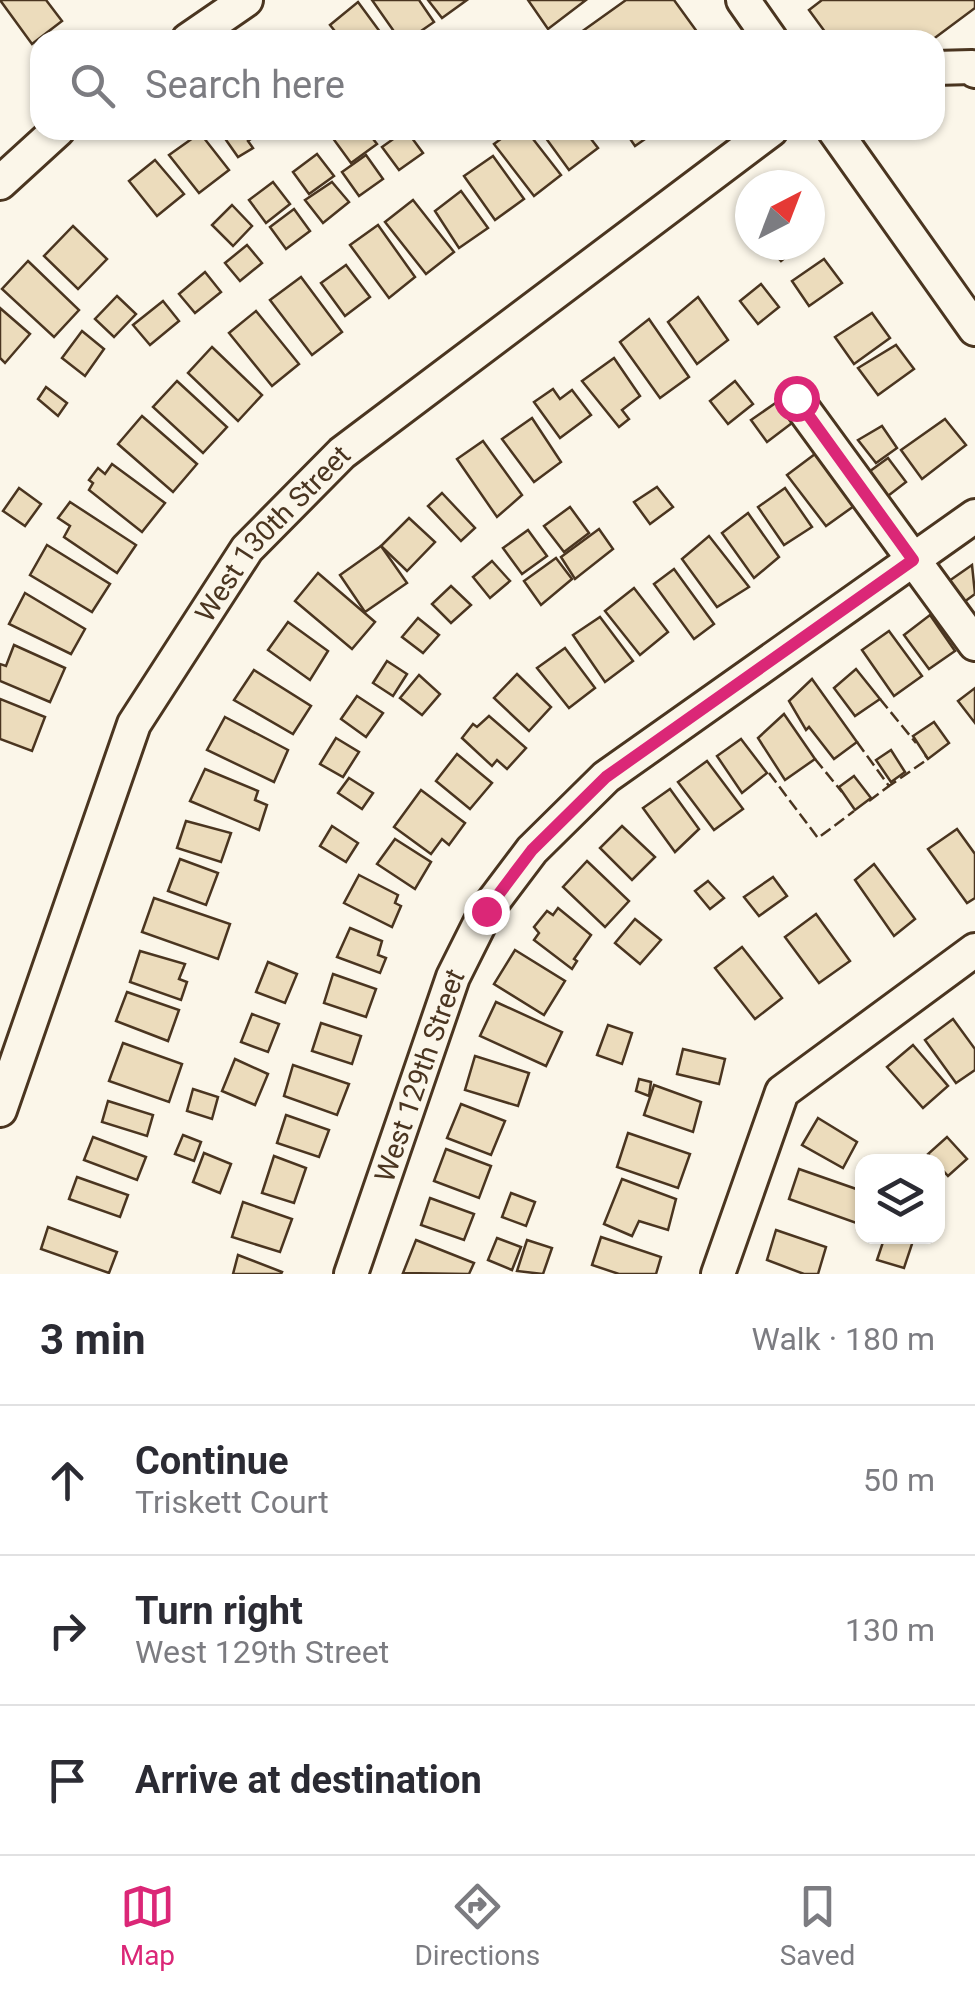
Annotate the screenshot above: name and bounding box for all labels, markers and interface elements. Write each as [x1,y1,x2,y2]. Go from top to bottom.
search box [30,30,945,140]
icon: search [65,58,120,113]
text: Search here [145,63,345,107]
north arrow [735,170,825,260]
route start [774,376,820,422]
street label: West 130th Street [188,439,357,628]
route end [464,889,510,935]
street label: West 129th Street [368,963,471,1186]
map controls [855,1154,945,1244]
button: layers [855,1154,945,1244]
text: 3 min [40,1315,146,1364]
text: Walk · 180 m [752,1320,935,1358]
text: Continue [135,1439,289,1483]
icon: ahead [40,1453,95,1508]
text: 50 m [863,1461,935,1499]
text: Triskett Court [135,1483,329,1521]
text: Turn right [135,1589,303,1633]
icon: right [40,1603,95,1658]
text: 130 m [845,1611,935,1649]
text: West 129th Street [135,1633,389,1671]
icon: arrive [40,1753,95,1808]
text: Arrive at destination [135,1758,482,1802]
tab: Map [120,1879,175,1972]
tab: Directions [414,1879,540,1972]
tab: Saved [780,1879,855,1972]

